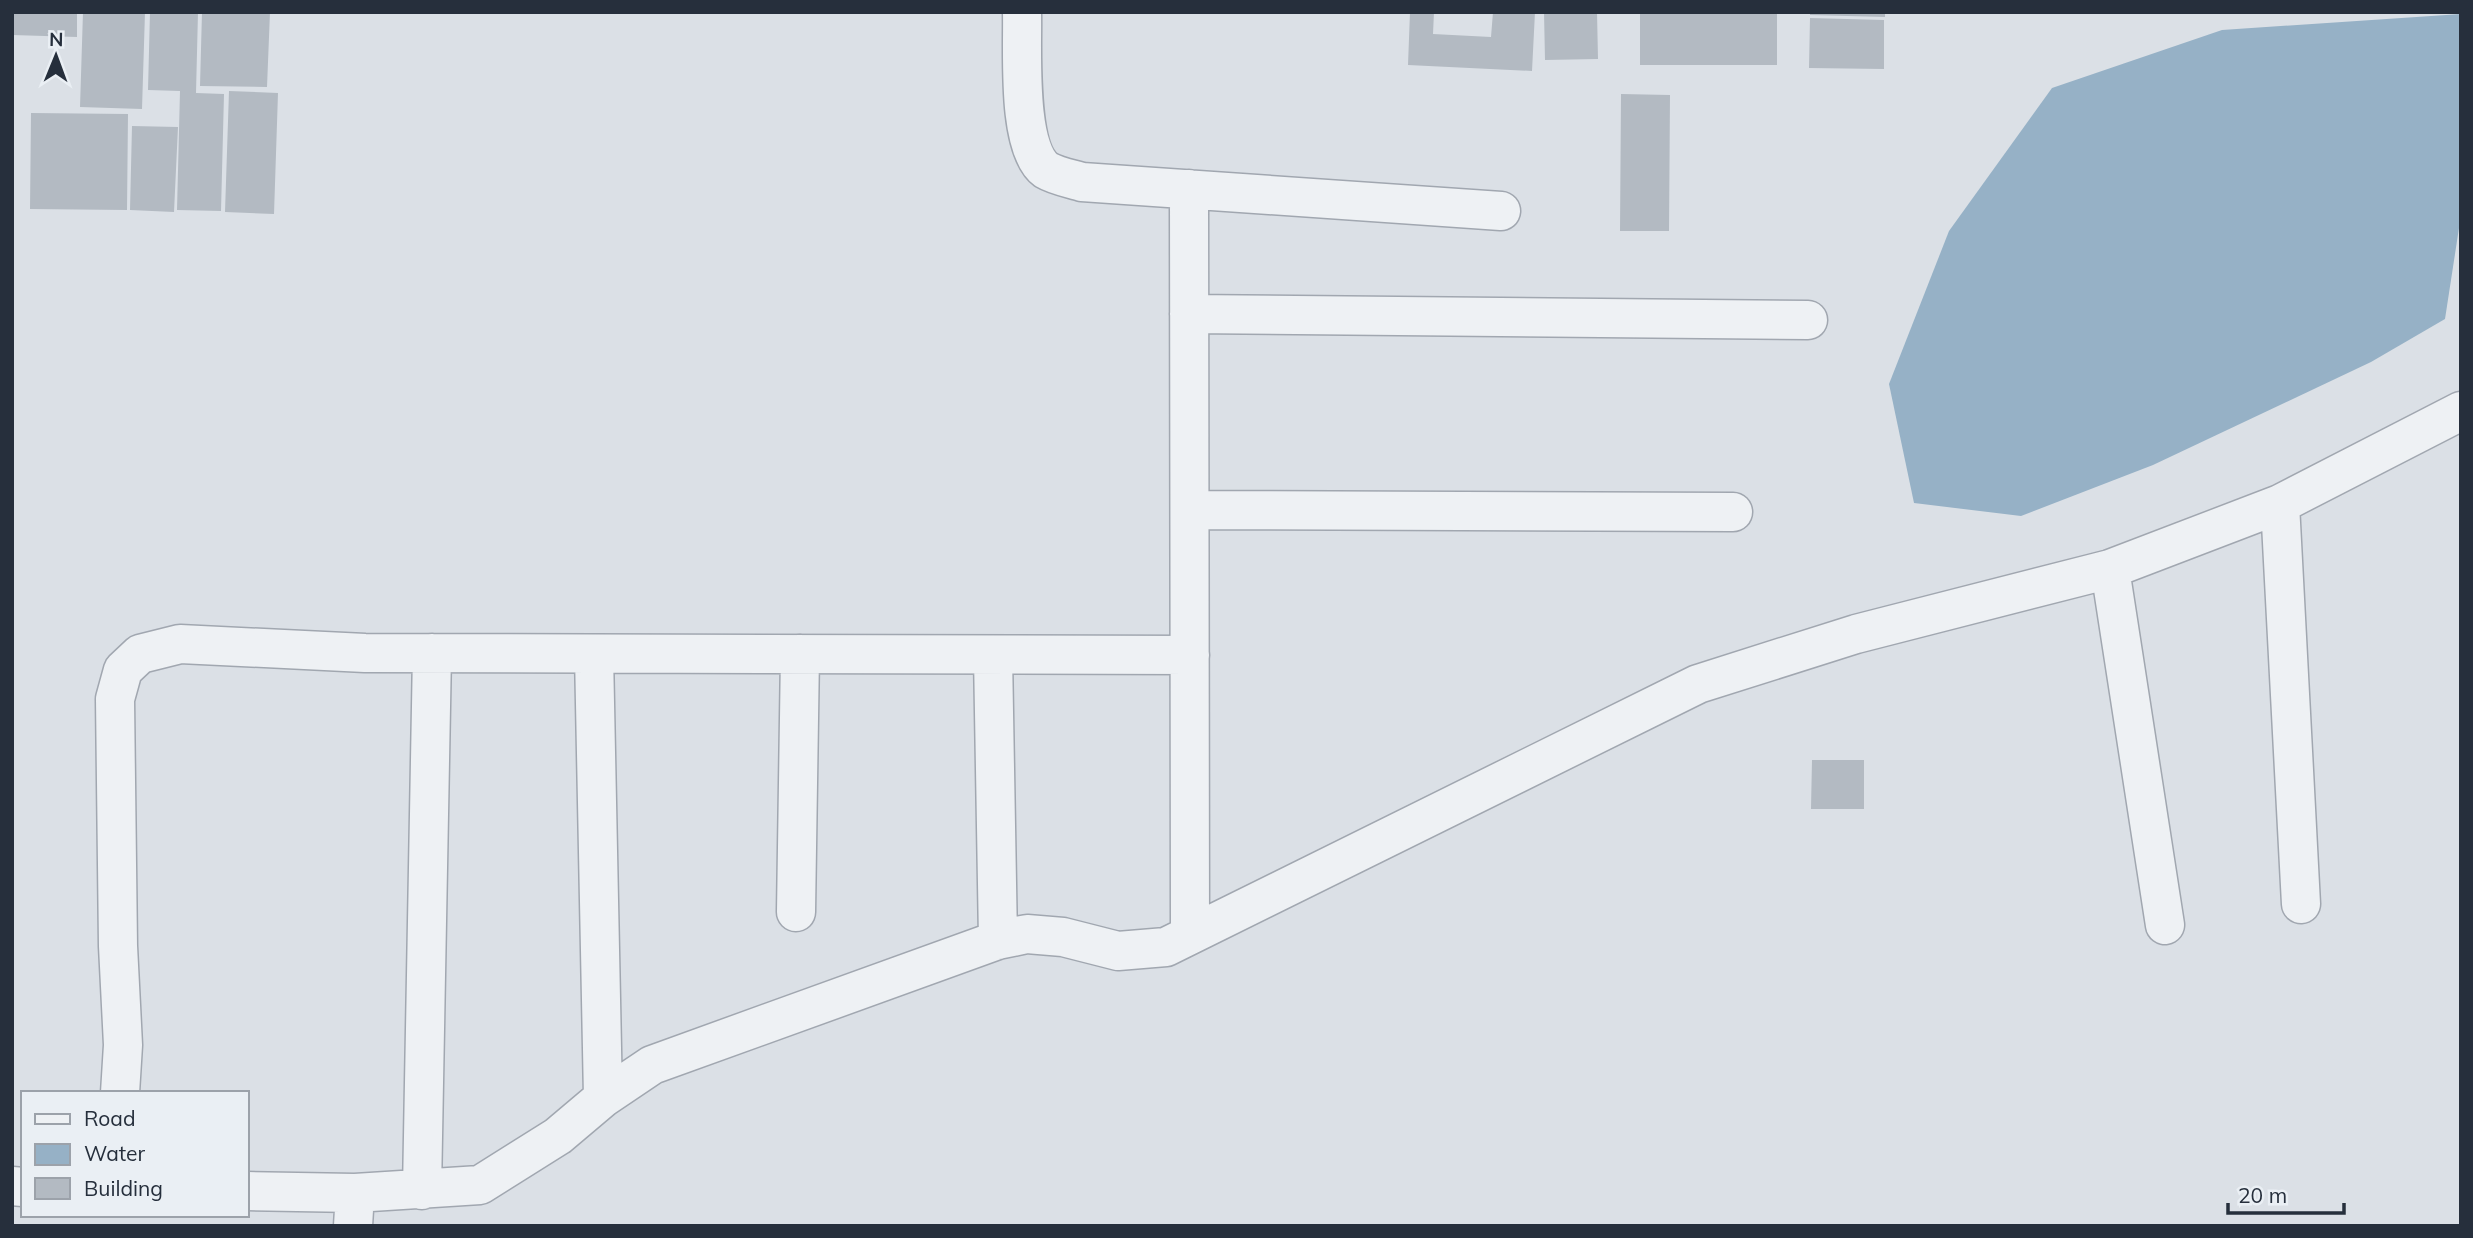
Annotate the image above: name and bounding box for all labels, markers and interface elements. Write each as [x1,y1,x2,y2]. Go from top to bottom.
north arrow [21,21,91,91]
text: N [49,27,64,51]
legend [21,1091,248,1217]
text: Road [84,1105,135,1131]
text: Water [84,1140,145,1166]
scale bar [2228,1172,2344,1216]
text: Building [84,1175,163,1201]
text: 20 m [2238,1182,2287,1208]

